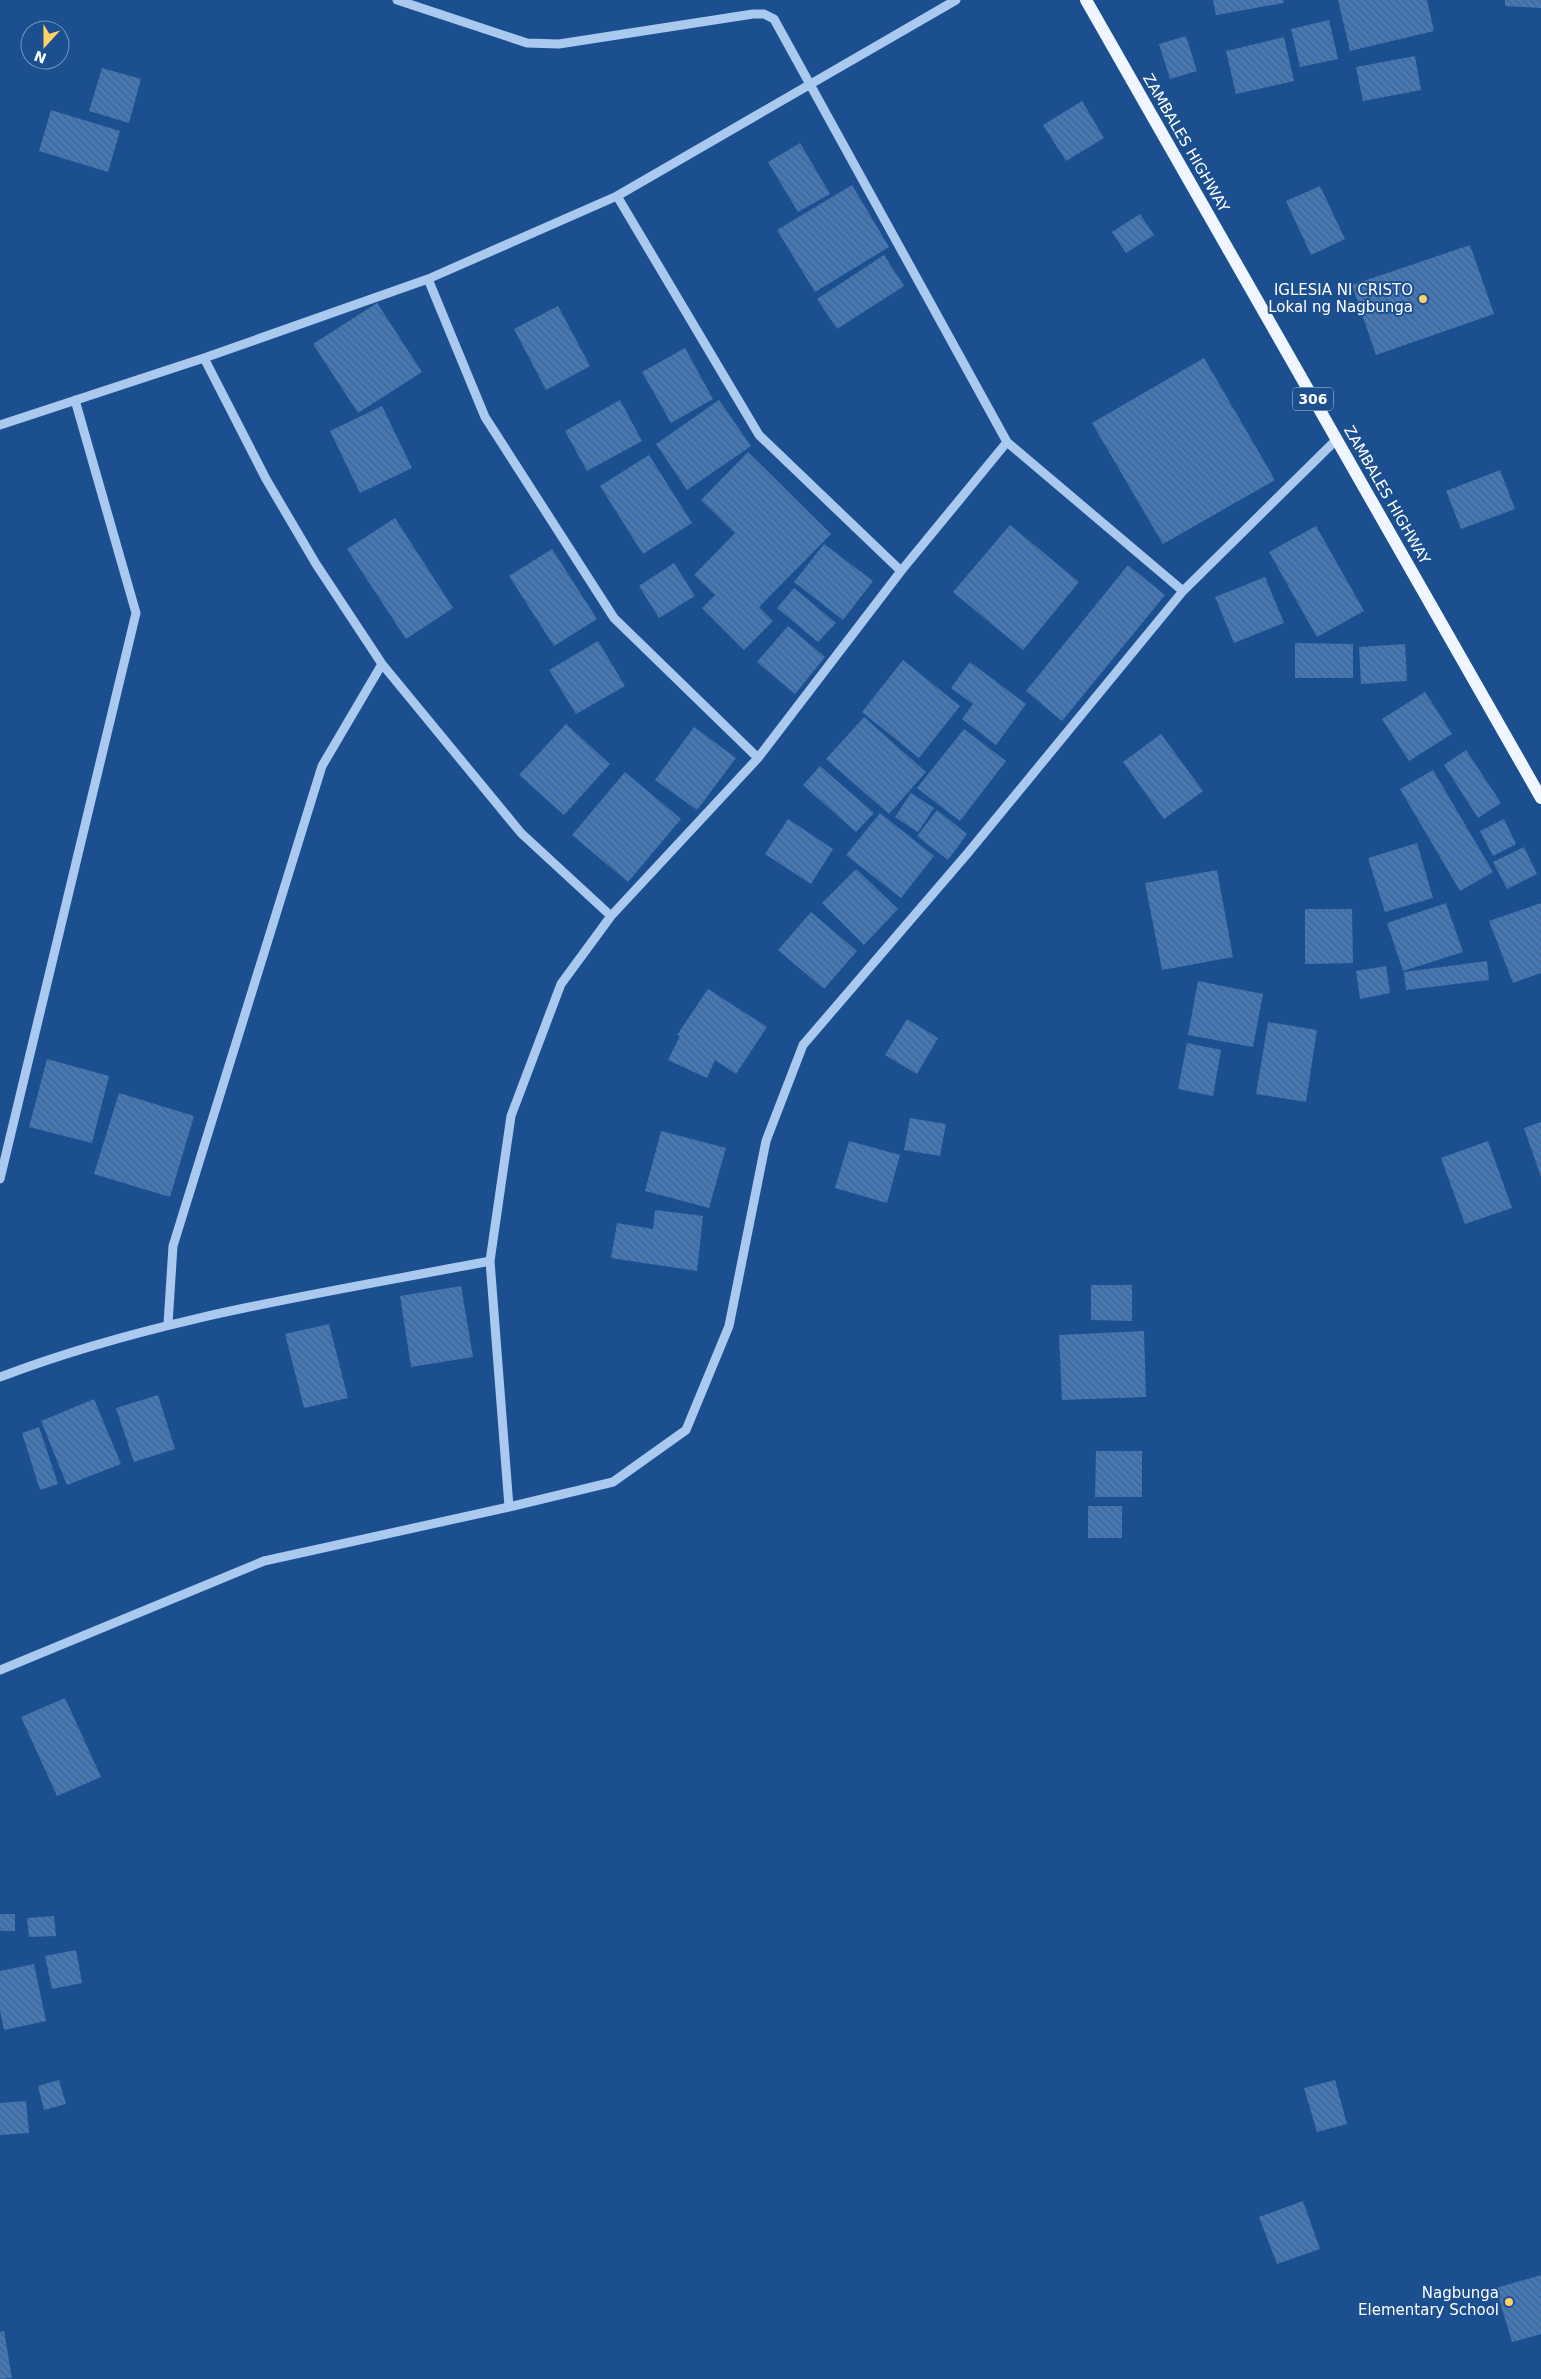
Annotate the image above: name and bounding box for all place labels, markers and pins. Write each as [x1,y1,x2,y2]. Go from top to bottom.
place label: IGLESIA NI CRISTO Lokal ng Nagbunga [1268,281,1413,316]
marker: IGLESIA NI CRISTO Lokal ng Nagbunga [1417,293,1429,305]
place label: Nagbunga Elementary School [1358,2284,1499,2319]
marker: Nagbunga Elementary School [1503,2296,1515,2308]

